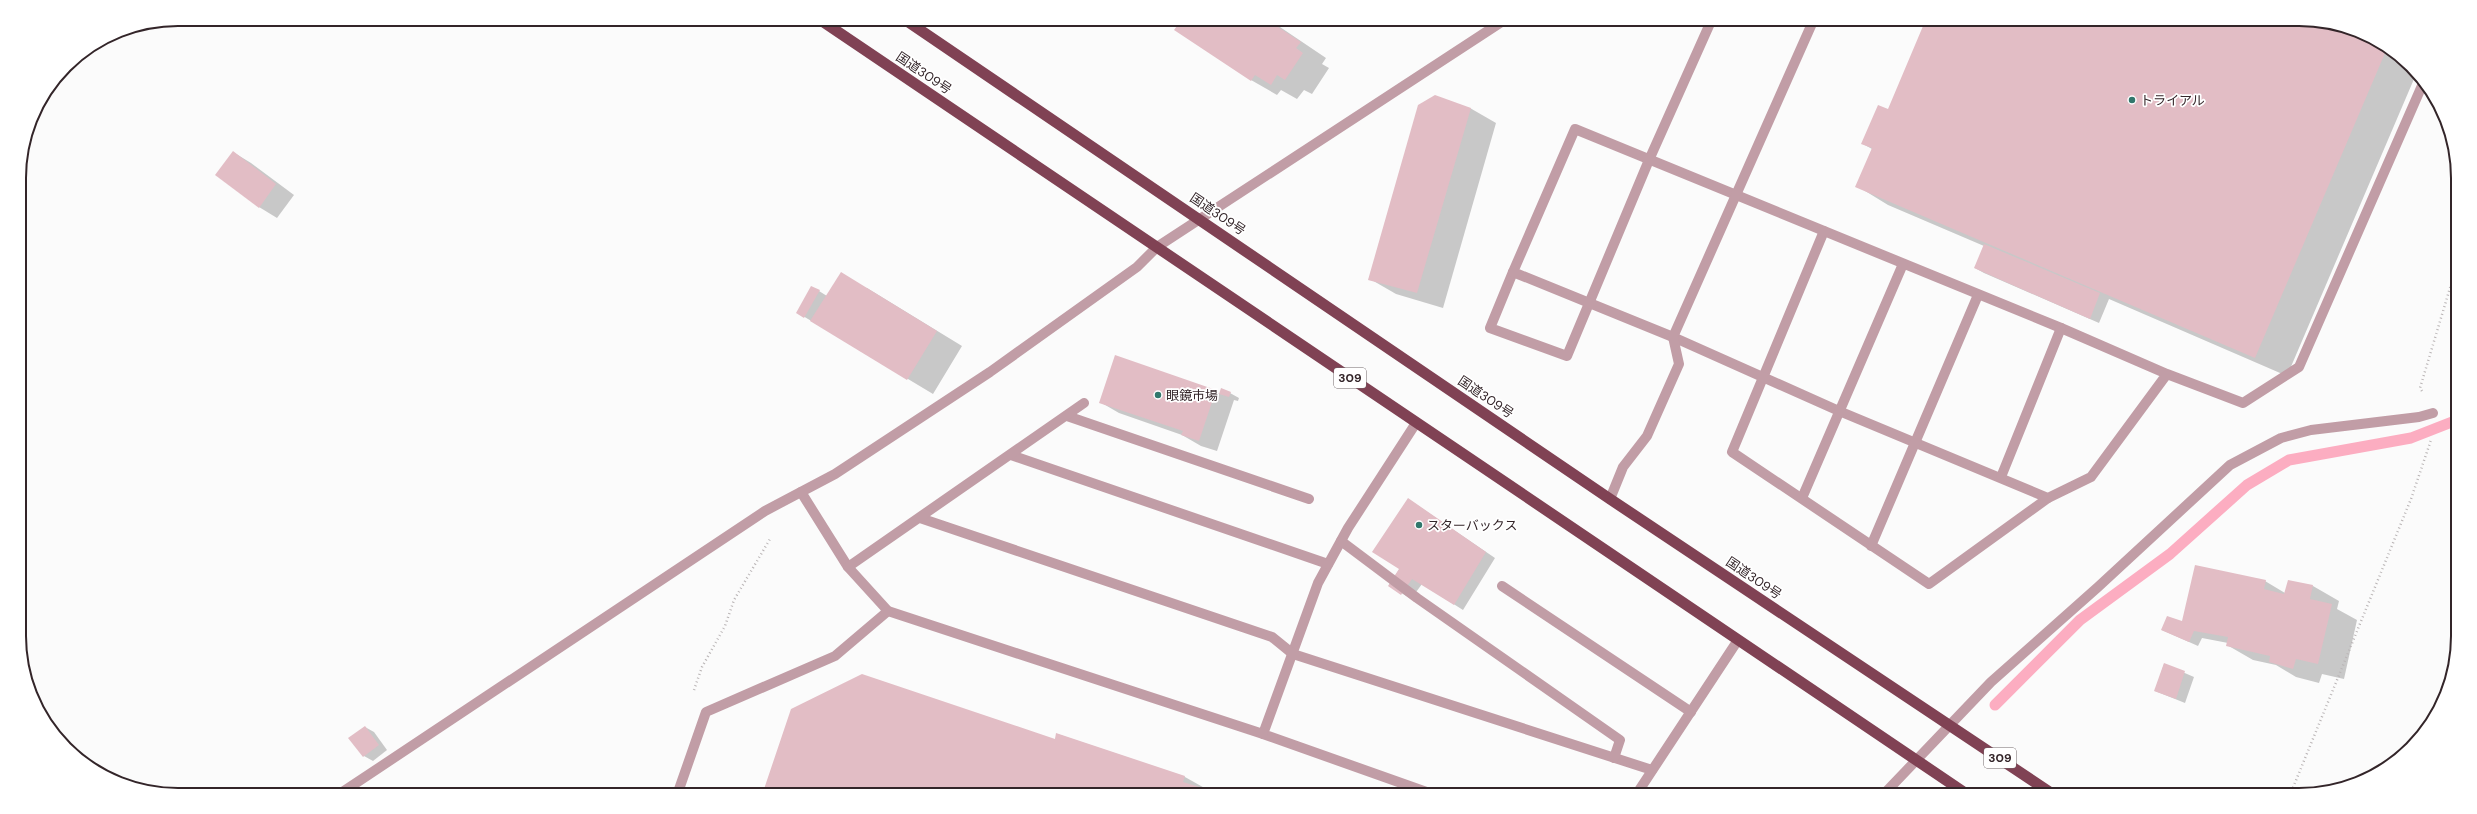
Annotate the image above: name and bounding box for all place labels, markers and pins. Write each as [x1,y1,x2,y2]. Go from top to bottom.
place label: トライアル [2140,92,2205,109]
marker: トライアル [2127,95,2137,105]
place label: 眼鏡市場 [1166,387,1218,404]
marker: 眼鏡市場 [1153,390,1163,400]
place label: スターバックス [1427,517,1517,534]
marker: スターバックス [1414,520,1424,530]

